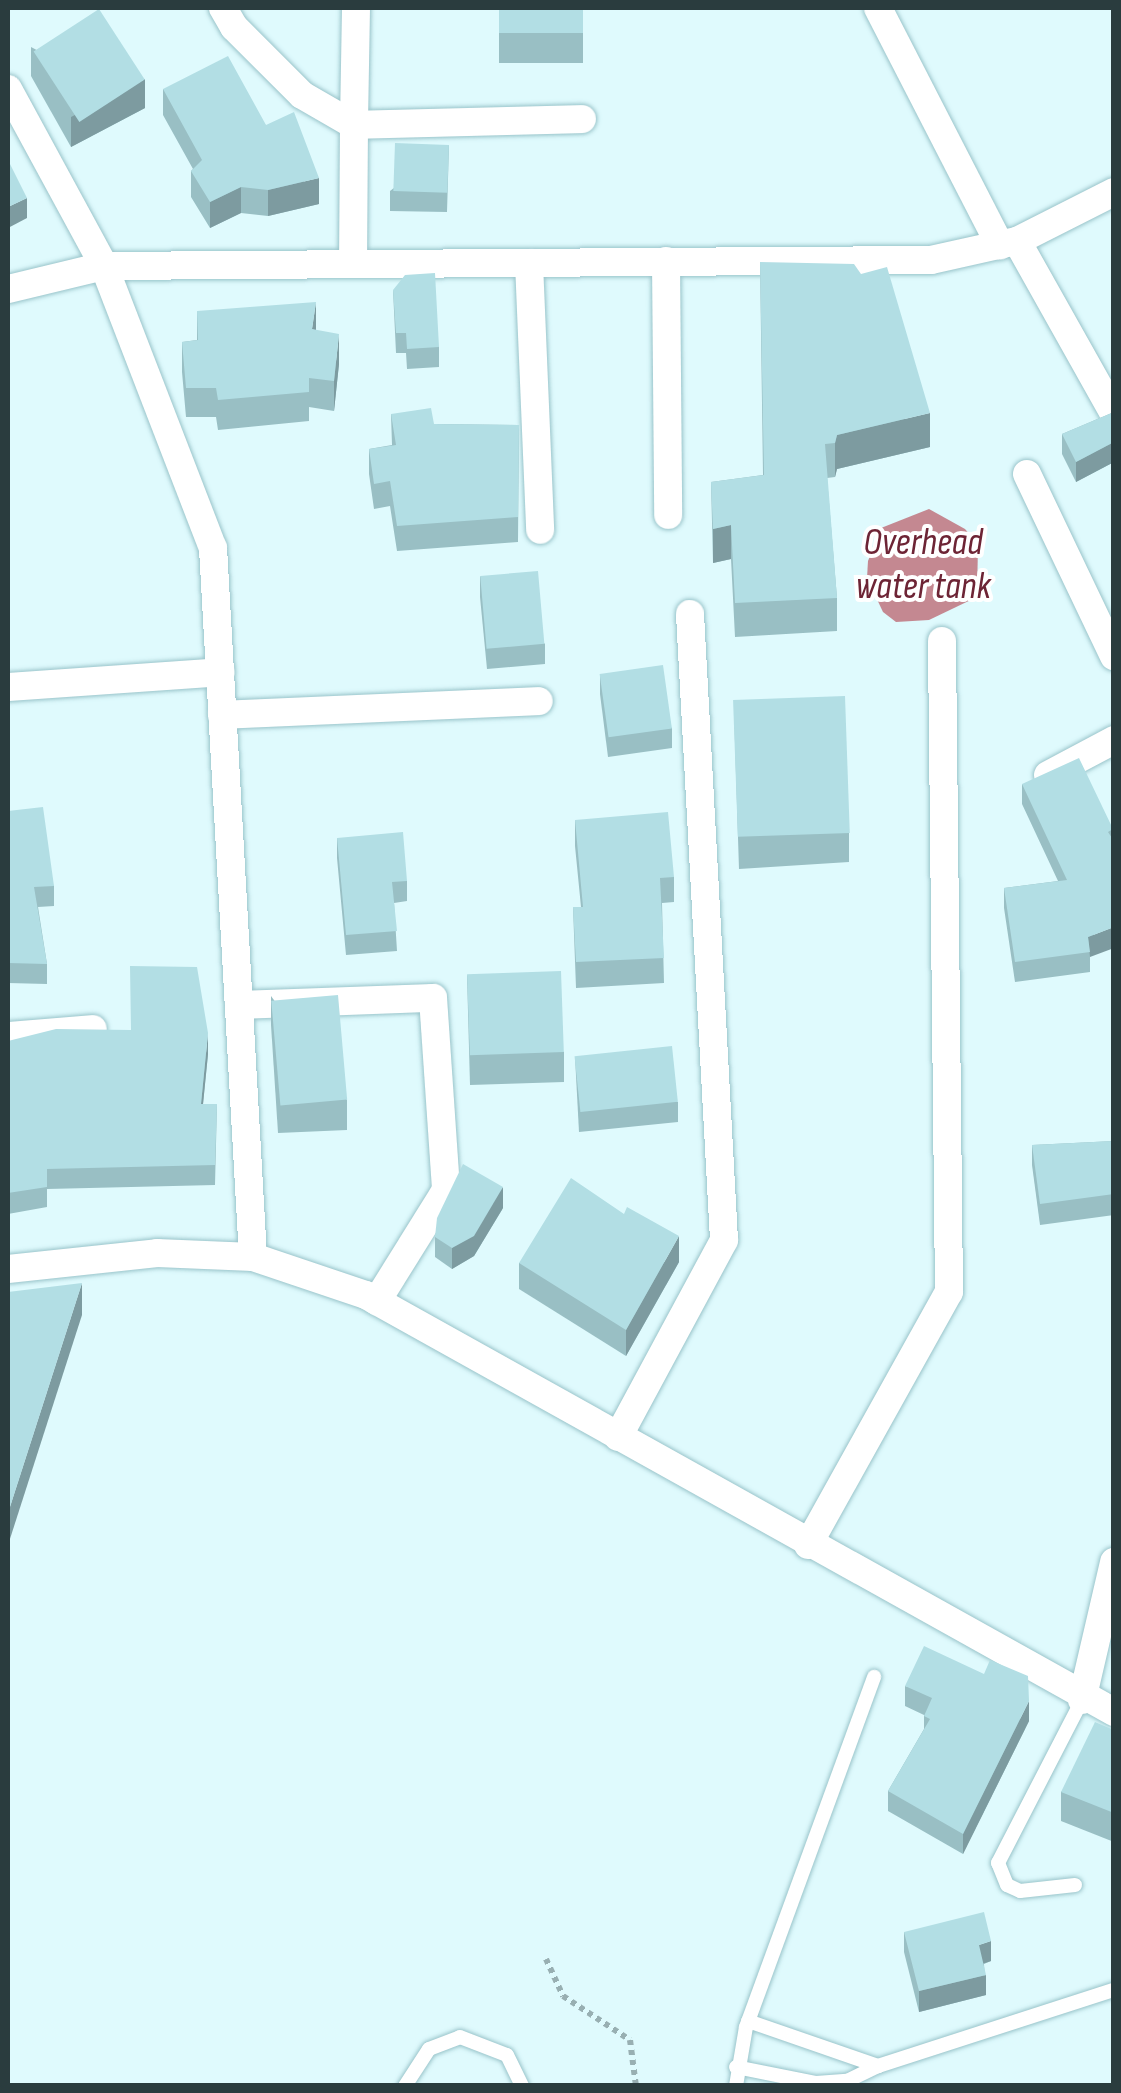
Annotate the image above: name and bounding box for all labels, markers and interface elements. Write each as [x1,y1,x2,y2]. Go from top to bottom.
water label: Overhead water tank [855,520,991,610]

